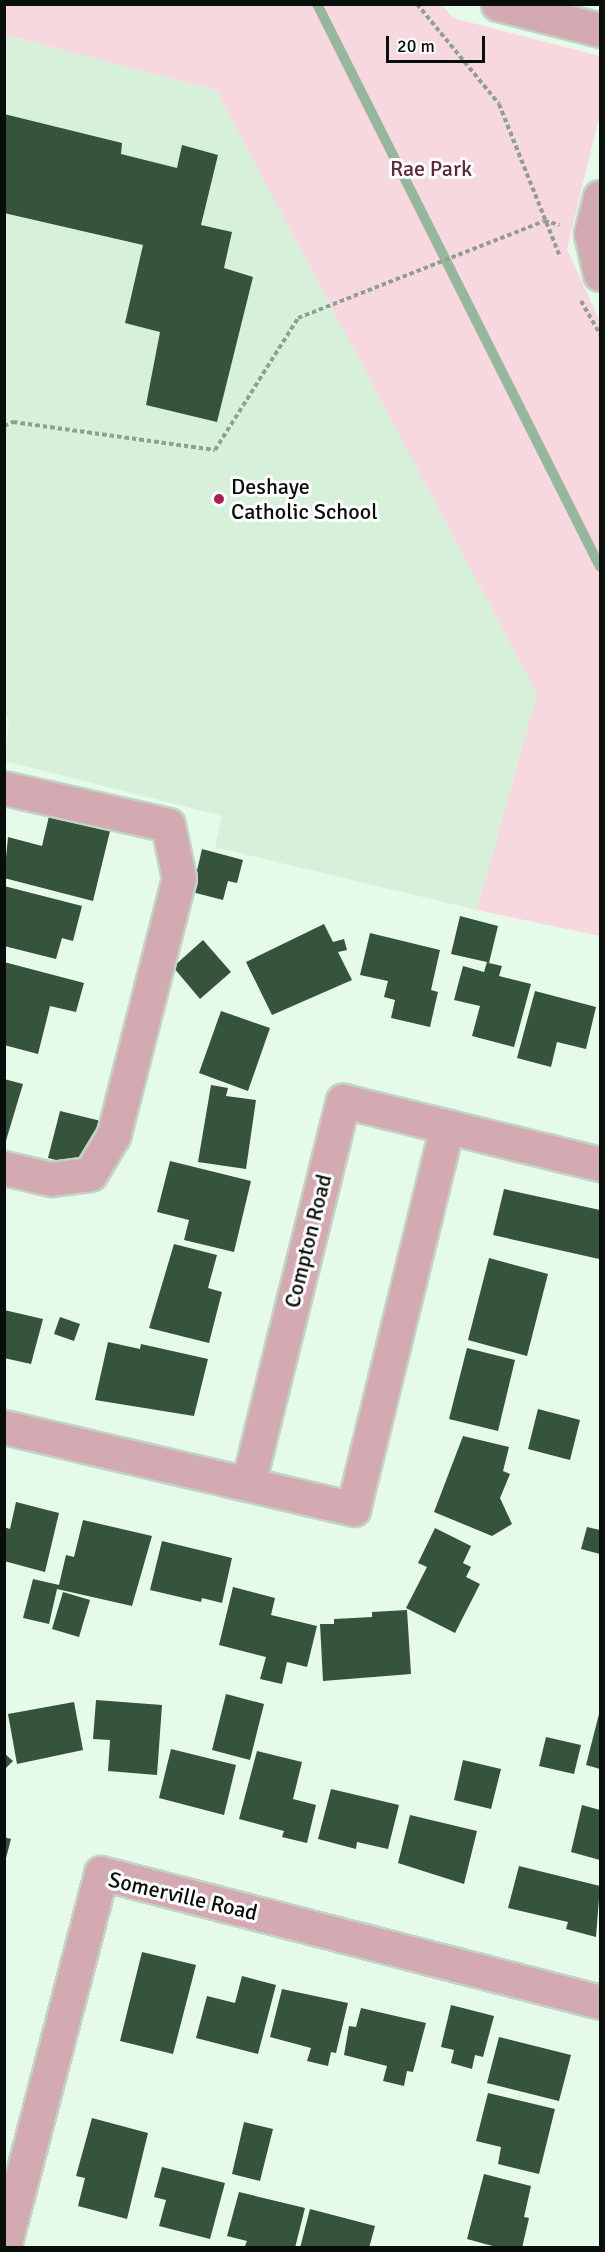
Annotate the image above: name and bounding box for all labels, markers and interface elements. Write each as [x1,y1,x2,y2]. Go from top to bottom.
scale bar [389,24,488,62]
text: 20 m [397,35,435,57]
park label: Rae Park [390,156,472,182]
place label: Deshaye Catholic School [231,473,378,524]
marker: Deshaye Catholic School [212,492,226,506]
street label: Compton Road [279,1172,337,1310]
street label: Somerville Road [106,1866,260,1926]

